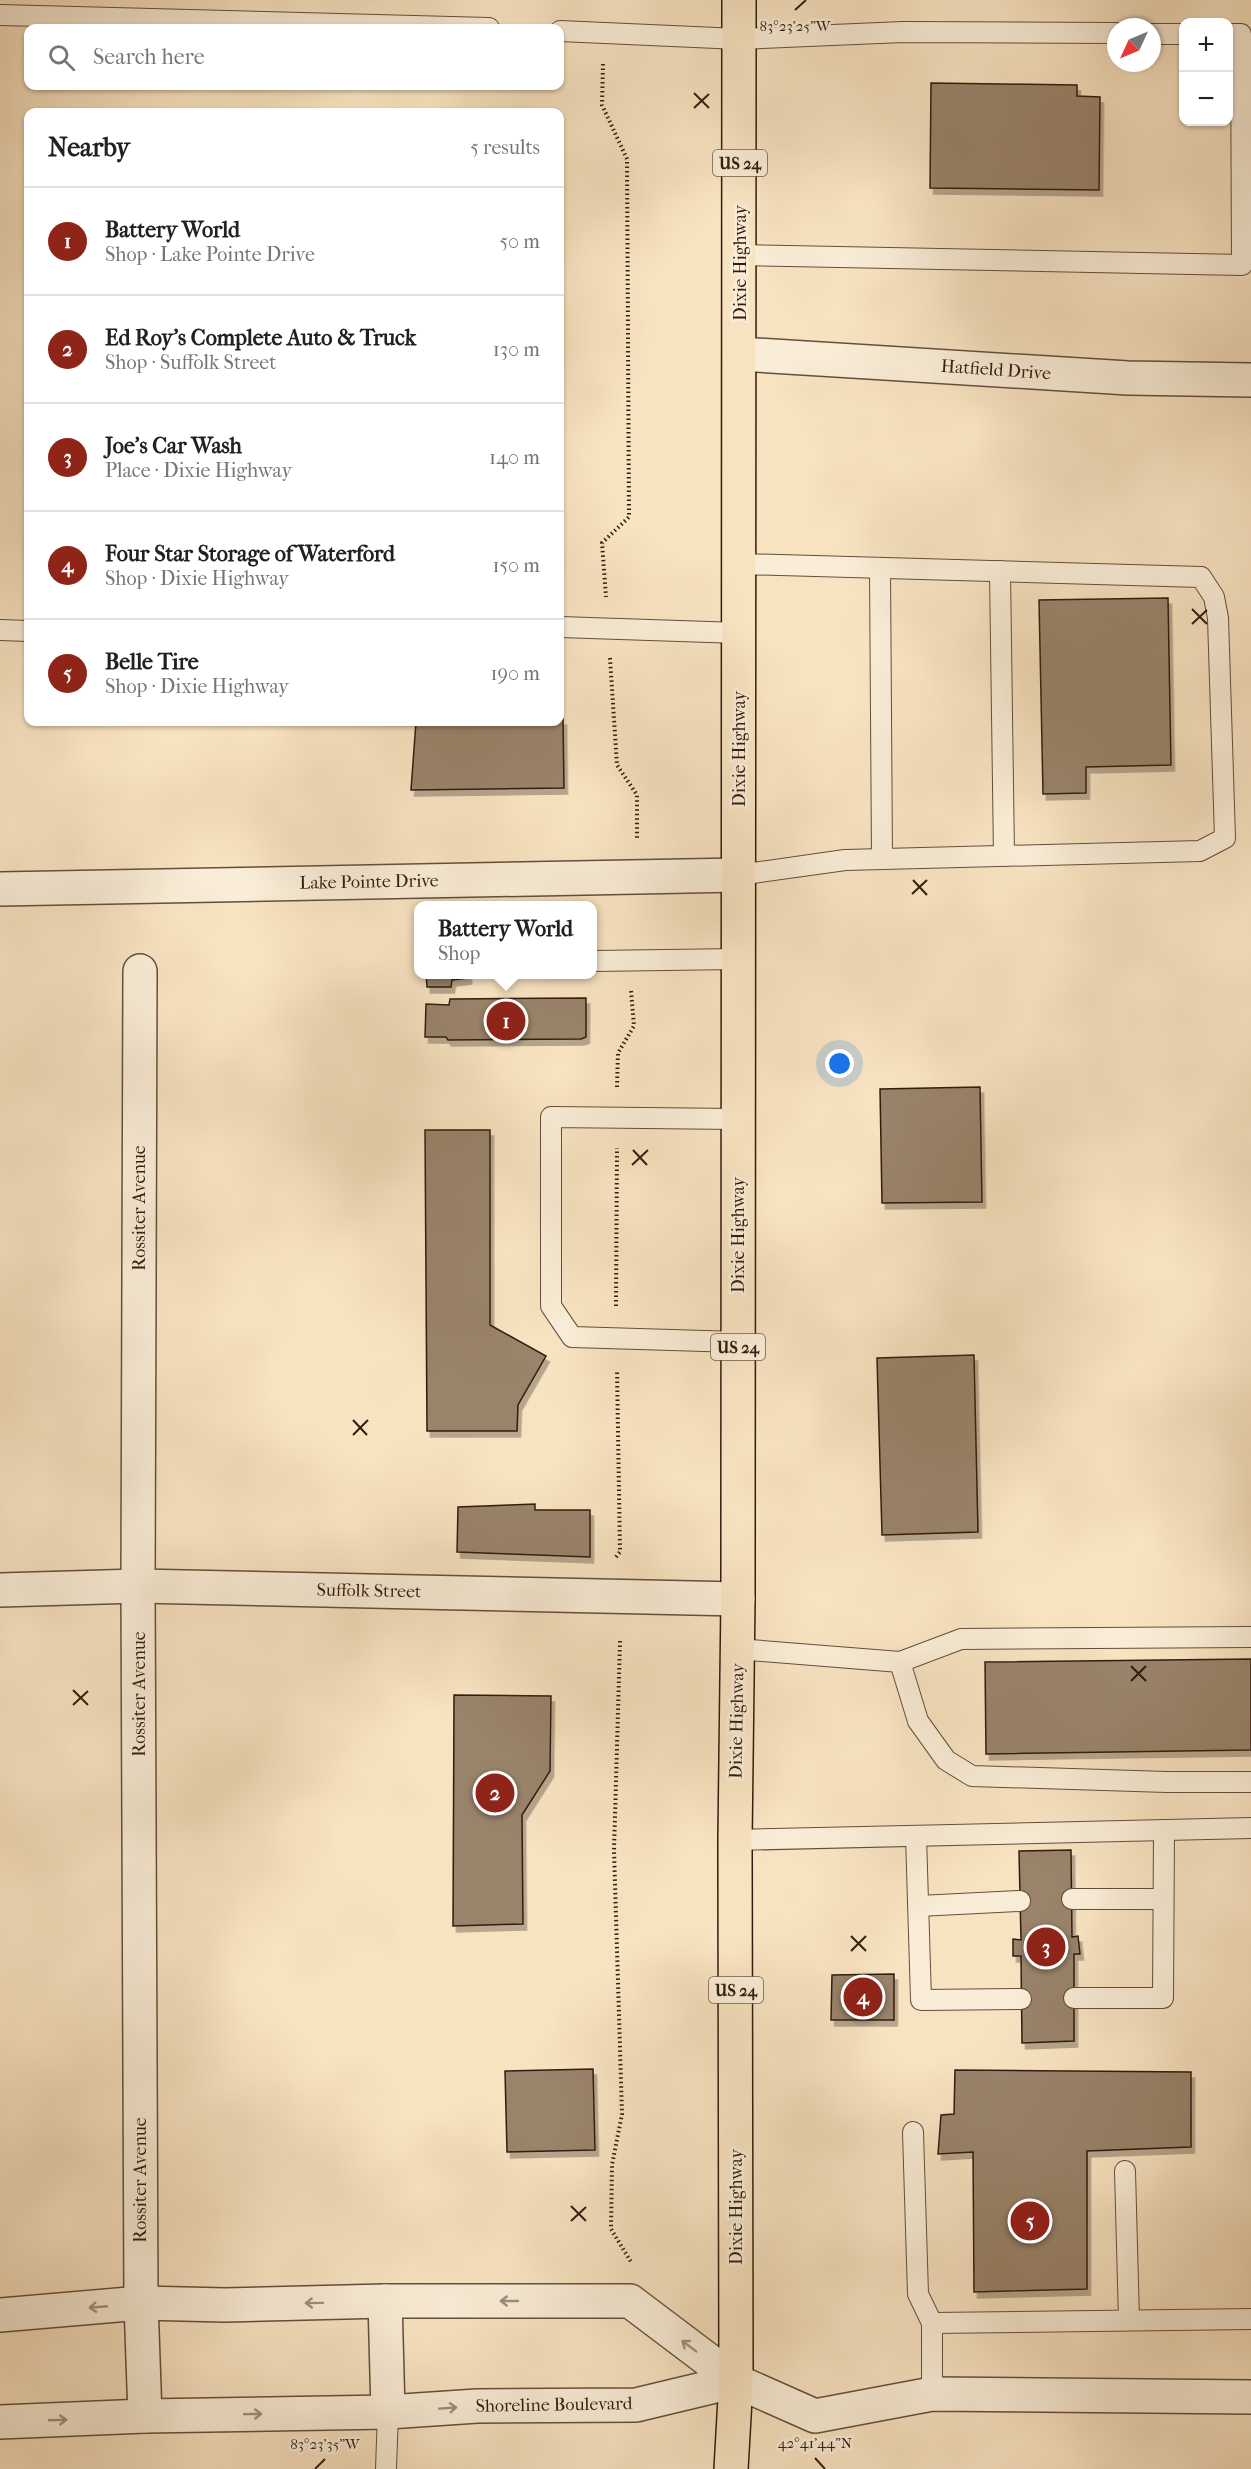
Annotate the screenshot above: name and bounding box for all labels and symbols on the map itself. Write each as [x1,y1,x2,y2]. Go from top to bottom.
text: 83°23'25"W [760,17,832,35]
north arrow [1107,18,1161,72]
road number: US 24 [713,150,767,176]
street label: Dixie Highway [730,204,751,321]
street label: Hatfield Drive [940,356,1052,384]
street label: Dixie Highway [729,690,750,807]
street label: Lake Pointe Drive [299,870,439,894]
pin: 1 [486,998,526,1044]
your location [825,1049,854,1078]
street label: Rossiter Avenue [129,1145,150,1271]
street label: Dixie Highway [728,1176,749,1293]
road number: US 24 [711,1334,765,1360]
street label: Suffolk Street [317,1580,422,1602]
street label: Rossiter Avenue [129,1631,150,1757]
street label: Dixie Highway [725,1661,749,1779]
pin: 2 [476,1770,514,1816]
pin: 3 [1026,1924,1066,1970]
pin: 4 [844,1974,882,2020]
road number: US 24 [709,1977,763,2003]
street label: Rossiter Avenue [130,2117,151,2243]
street label: Dixie Highway [726,2148,747,2265]
pin: 5 [1010,2198,1050,2244]
one-way arrow [500,2295,520,2307]
one-way arrow [305,2297,325,2308]
one-way arrow [89,2302,109,2313]
one-way arrow [682,2340,698,2352]
street label: Shoreline Boulevard [475,2393,633,2417]
one-way arrow [438,2402,458,2413]
one-way arrow [243,2408,263,2420]
one-way arrow [48,2414,68,2425]
text: 42°41'44"N [778,2434,853,2452]
text: 83°23'35"W [290,2435,361,2453]

